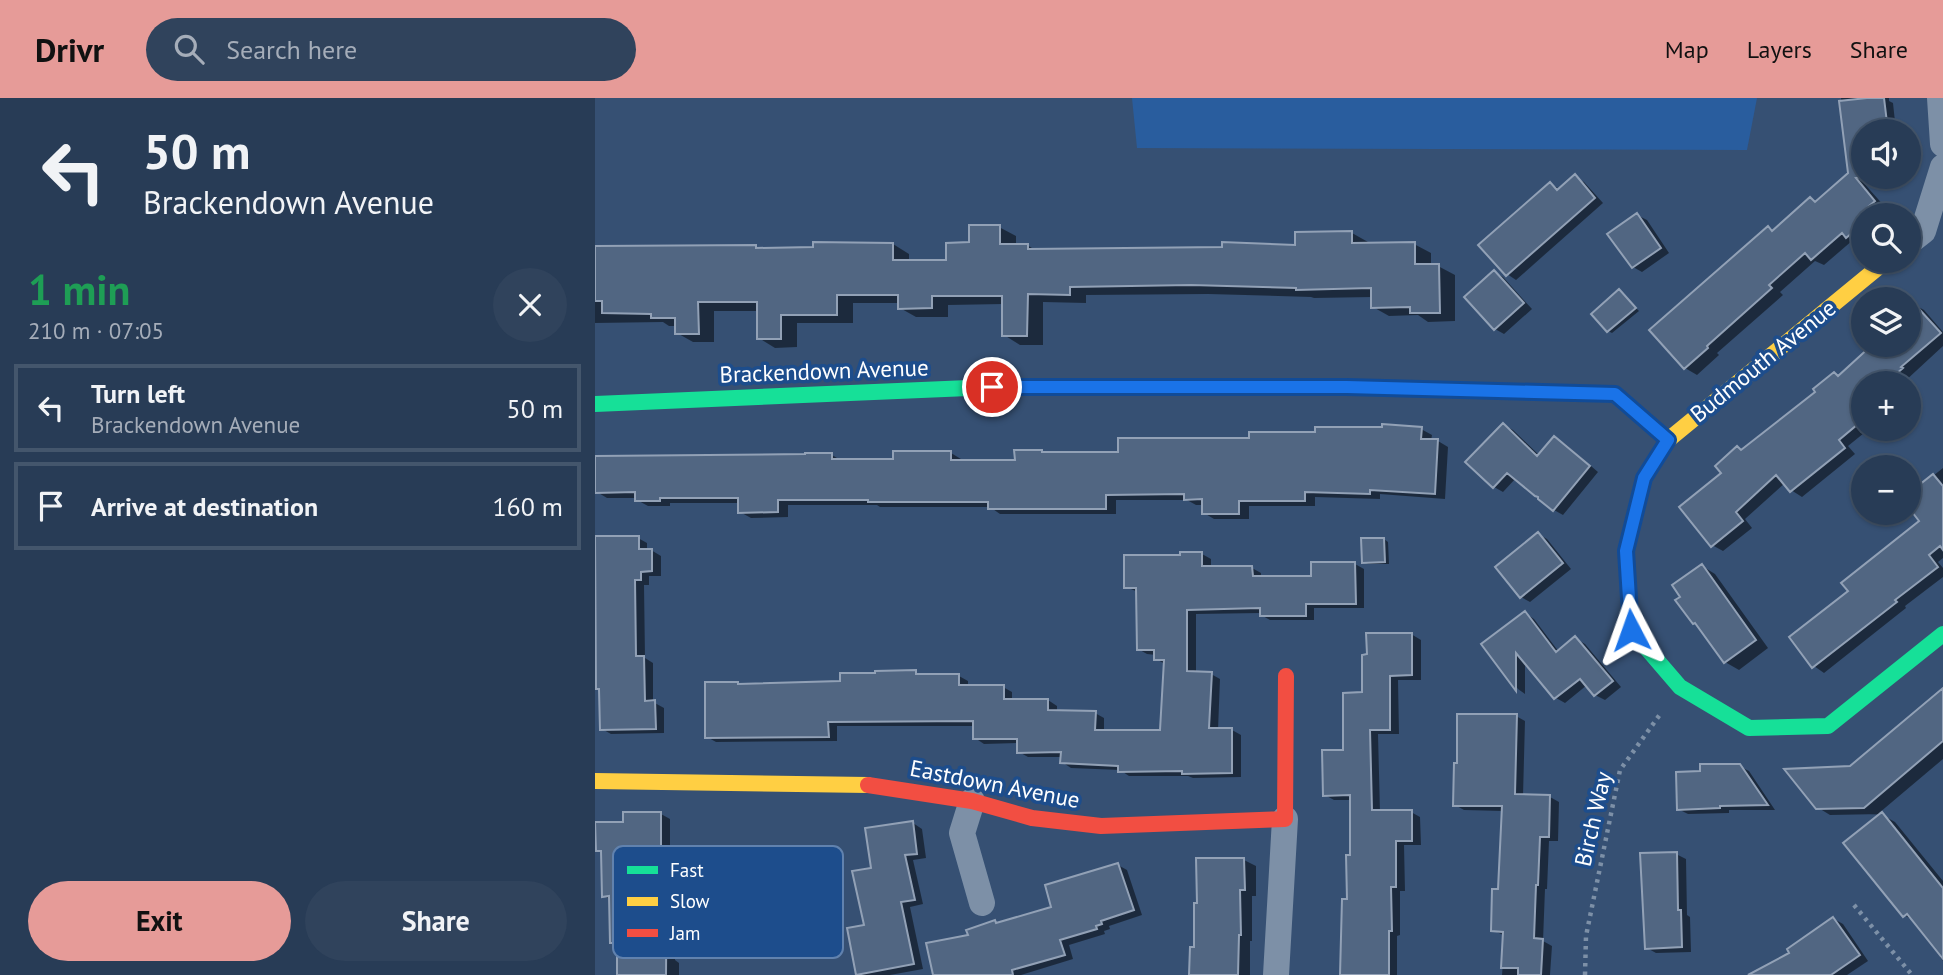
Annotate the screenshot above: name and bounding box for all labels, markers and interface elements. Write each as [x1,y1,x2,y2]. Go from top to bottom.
search box [146,18,636,81]
text: Drivr [35,28,104,71]
icon: search [170,30,208,68]
text: Search here [226,33,357,66]
text: Map [1665,34,1709,65]
text: Layers [1747,34,1812,65]
text: Share [1850,34,1908,65]
text: 50 m [143,119,250,183]
map controls [1851,119,1921,525]
button: sound [1851,119,1921,189]
icon: left [28,126,119,217]
text: Brackendown Avenue [143,181,434,223]
button: search [1851,203,1921,273]
text: 1 min [28,262,130,317]
button: close [493,268,567,342]
button: layers [1851,287,1921,357]
street label: Budmouth Avenue [1684,293,1841,428]
text: 210 m · 07:05 [28,316,164,345]
street label: Brackendown Avenue [719,352,929,389]
pin [962,357,1022,417]
icon: arrive [973,368,1011,406]
button: + [1851,371,1921,441]
text: Turn left [91,377,185,410]
icon: left [32,389,70,427]
text: 50 m [507,392,563,425]
text: Brackendown Avenue [91,410,300,439]
button: − [1851,455,1921,525]
icon: arrive [32,487,70,525]
text: Arrive at destination [91,490,318,523]
text: 160 m [492,490,563,523]
position arrow [1594,593,1668,667]
street label: Eastdown Avenue [908,753,1082,814]
street label: Birch Way [1568,768,1618,869]
legend [613,846,843,958]
text: Fast [670,858,704,882]
button: Exit [28,881,291,961]
button: Share [305,881,567,961]
text: Slow [670,889,710,913]
text: Jam [669,921,700,945]

